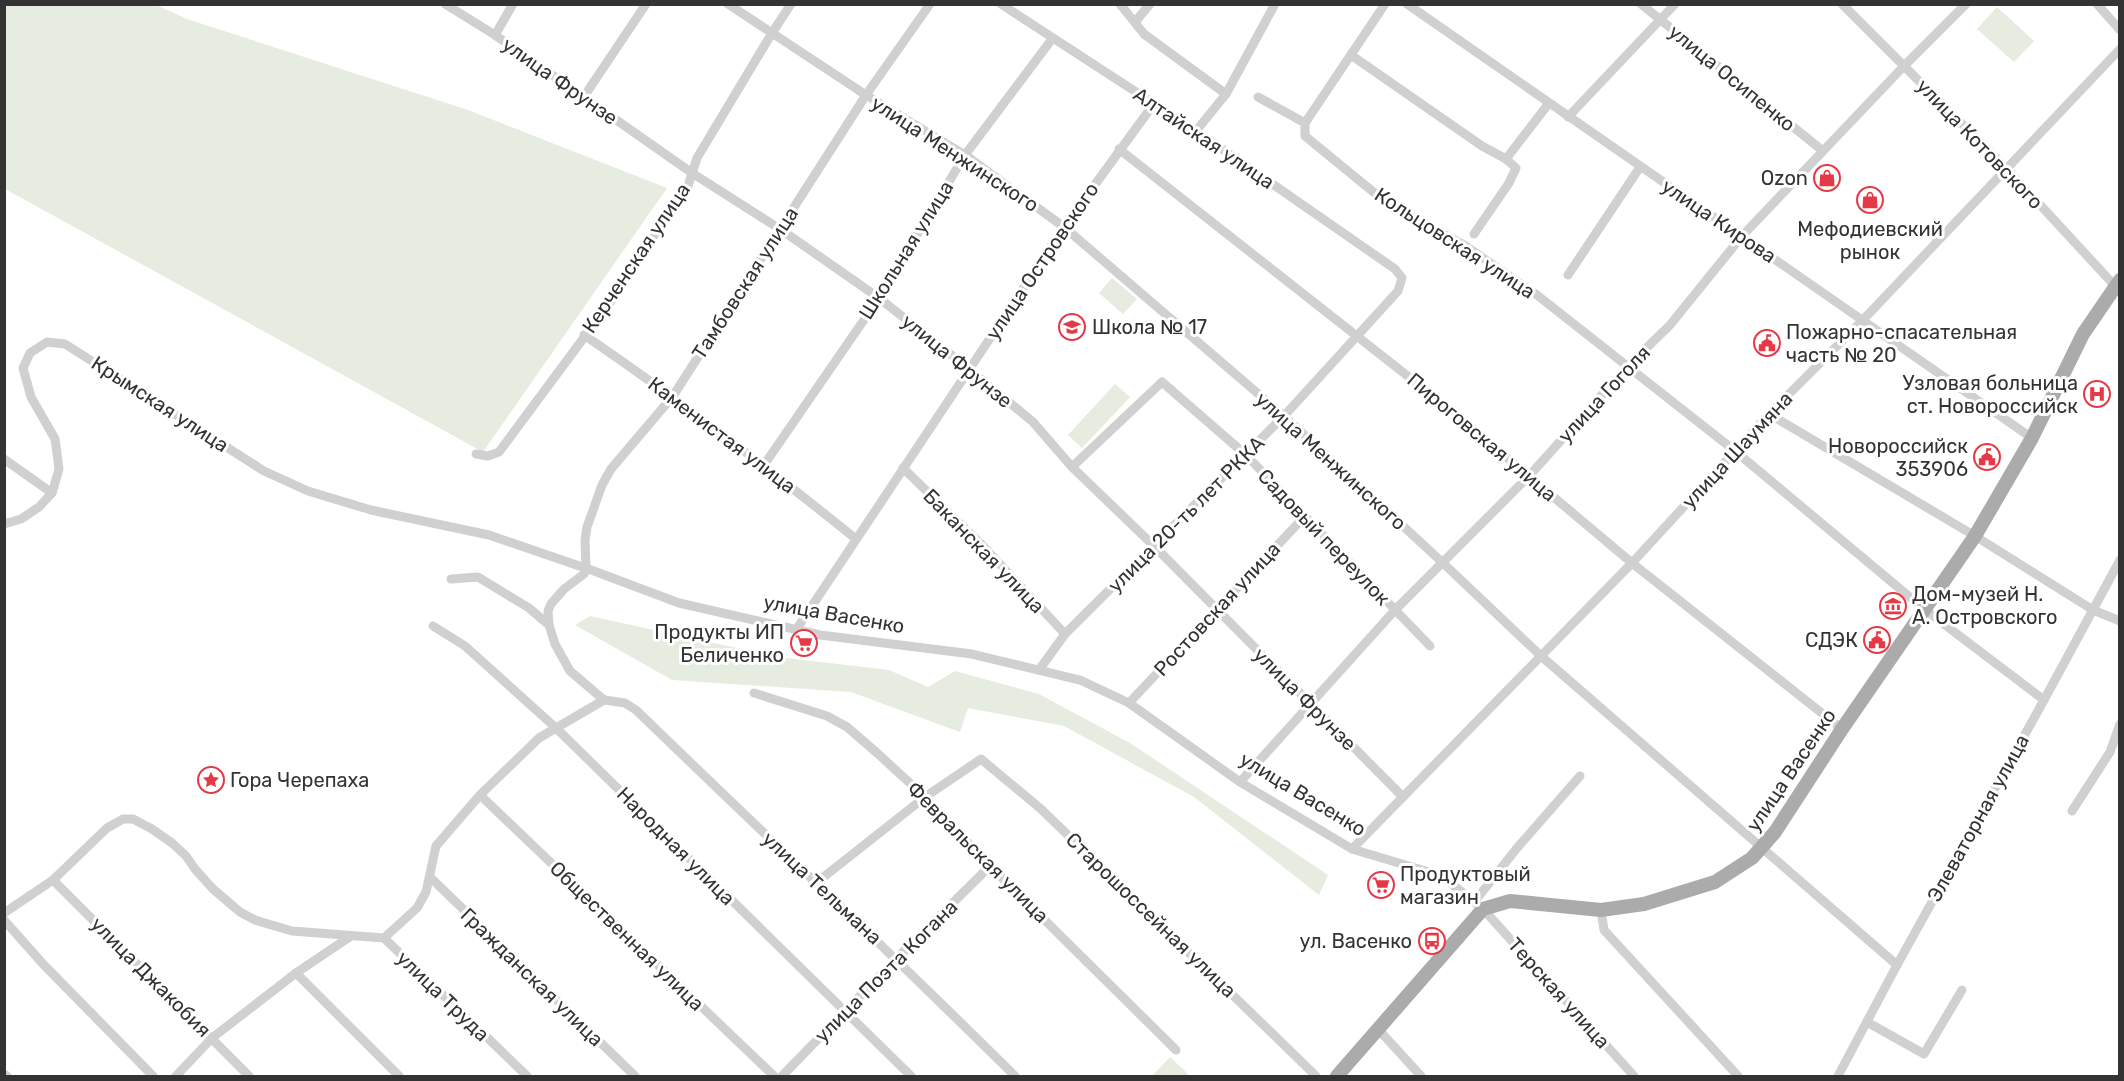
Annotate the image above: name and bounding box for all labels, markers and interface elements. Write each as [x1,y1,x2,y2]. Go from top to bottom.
street label: улица Осипенко [1664,20,1800,136]
street label: улица Фрунзе [498,32,622,130]
street label: улица Котовского [1912,74,2048,214]
street label: Алтайская улица [1129,82,1279,194]
street label: улица Менжинского [867,91,1043,217]
shop icon: Ozon [1812,163,1842,193]
place label: Ozon [1761,166,1808,190]
street label: улица Кирова [1657,174,1781,268]
street label: Школьная улица [854,176,958,324]
street label: Керченская улица [577,178,695,338]
street label: улица Островского [980,178,1104,344]
street label: Кольцовская улица [1370,182,1540,304]
shop icon: Мефодиевский рынок [1855,185,1885,215]
street label: Тамбовская улица [687,202,803,364]
place label: Мефодиевский рынок [1797,217,1943,264]
street label: улица Фрунзе [897,309,1017,413]
school or university icon: Школа № 17 [1057,312,1087,342]
place label: Школа № 17 [1092,315,1207,339]
place label: Пожарно-спасательная часть № 20 [1786,320,2017,367]
public building icon: Пожарно-спасательная часть № 20 [1752,328,1782,358]
street label: улица Гоголя [1553,340,1655,448]
street label: Крымская улица [87,351,233,457]
street label: Пироговская улица [1403,368,1561,506]
place label: Узловая больница ст. Новороссийск [1903,371,2078,418]
street label: Каменистая улица [643,372,801,498]
hospital icon: Узловая больница ст. Новороссийск [2082,379,2112,409]
street label: улица Шаумяна [1677,386,1797,514]
street label: улица Менжинского [1251,387,1411,535]
street label: улица 20-ть лет РККА [1103,431,1269,597]
place label: Новороссийск 353906 [1828,434,1968,481]
public building icon: Новороссийск 353906 [1972,442,2002,472]
street label: Садовый переулок [1253,464,1395,610]
street label: Баканская улица [918,484,1050,618]
street label: Ростовская улица [1149,537,1285,681]
place label: Дом-музей Н. А. Островского [1912,582,2057,629]
street label: улица Васенко [762,590,906,638]
museum icon: Дом-музей Н. А. Островского [1878,591,1908,621]
place label: Продукты ИП Беличенко [654,620,784,667]
public building icon: СДЭК [1862,625,1892,655]
supermarket icon: Продукты ИП Беличенко [789,628,819,658]
place label: СДЭК [1805,628,1858,652]
street label: улица Фрунзе [1249,643,1361,755]
street label: улица Васенко [1741,704,1841,836]
street label: Элеваторная улица [1922,730,2034,906]
street label: улица Васенко [1236,747,1370,841]
place icon: Гора Черепаха [196,765,226,795]
place label: Гора Черепаха [230,768,369,792]
street label: Февральская улица [902,776,1054,928]
street label: Народная улица [612,782,740,910]
street label: улица Тельмана [757,826,887,950]
street label: Старошоссейная улица [1061,827,1241,1003]
street label: Общественная улица [545,856,709,1016]
place label: Продуктовый магазин [1400,862,1531,909]
supermarket icon: Продуктовый магазин [1366,870,1396,900]
street label: улица Поэта Когана [810,895,962,1047]
street label: Гражданская улица [456,903,608,1051]
street label: улица Джакобия [86,912,216,1042]
bus stop icon: ул. Васенко [1417,926,1447,956]
place label: ул. Васенко [1300,929,1412,953]
street label: Терская улица [1503,933,1615,1053]
street label: улица Труда [392,946,494,1046]

